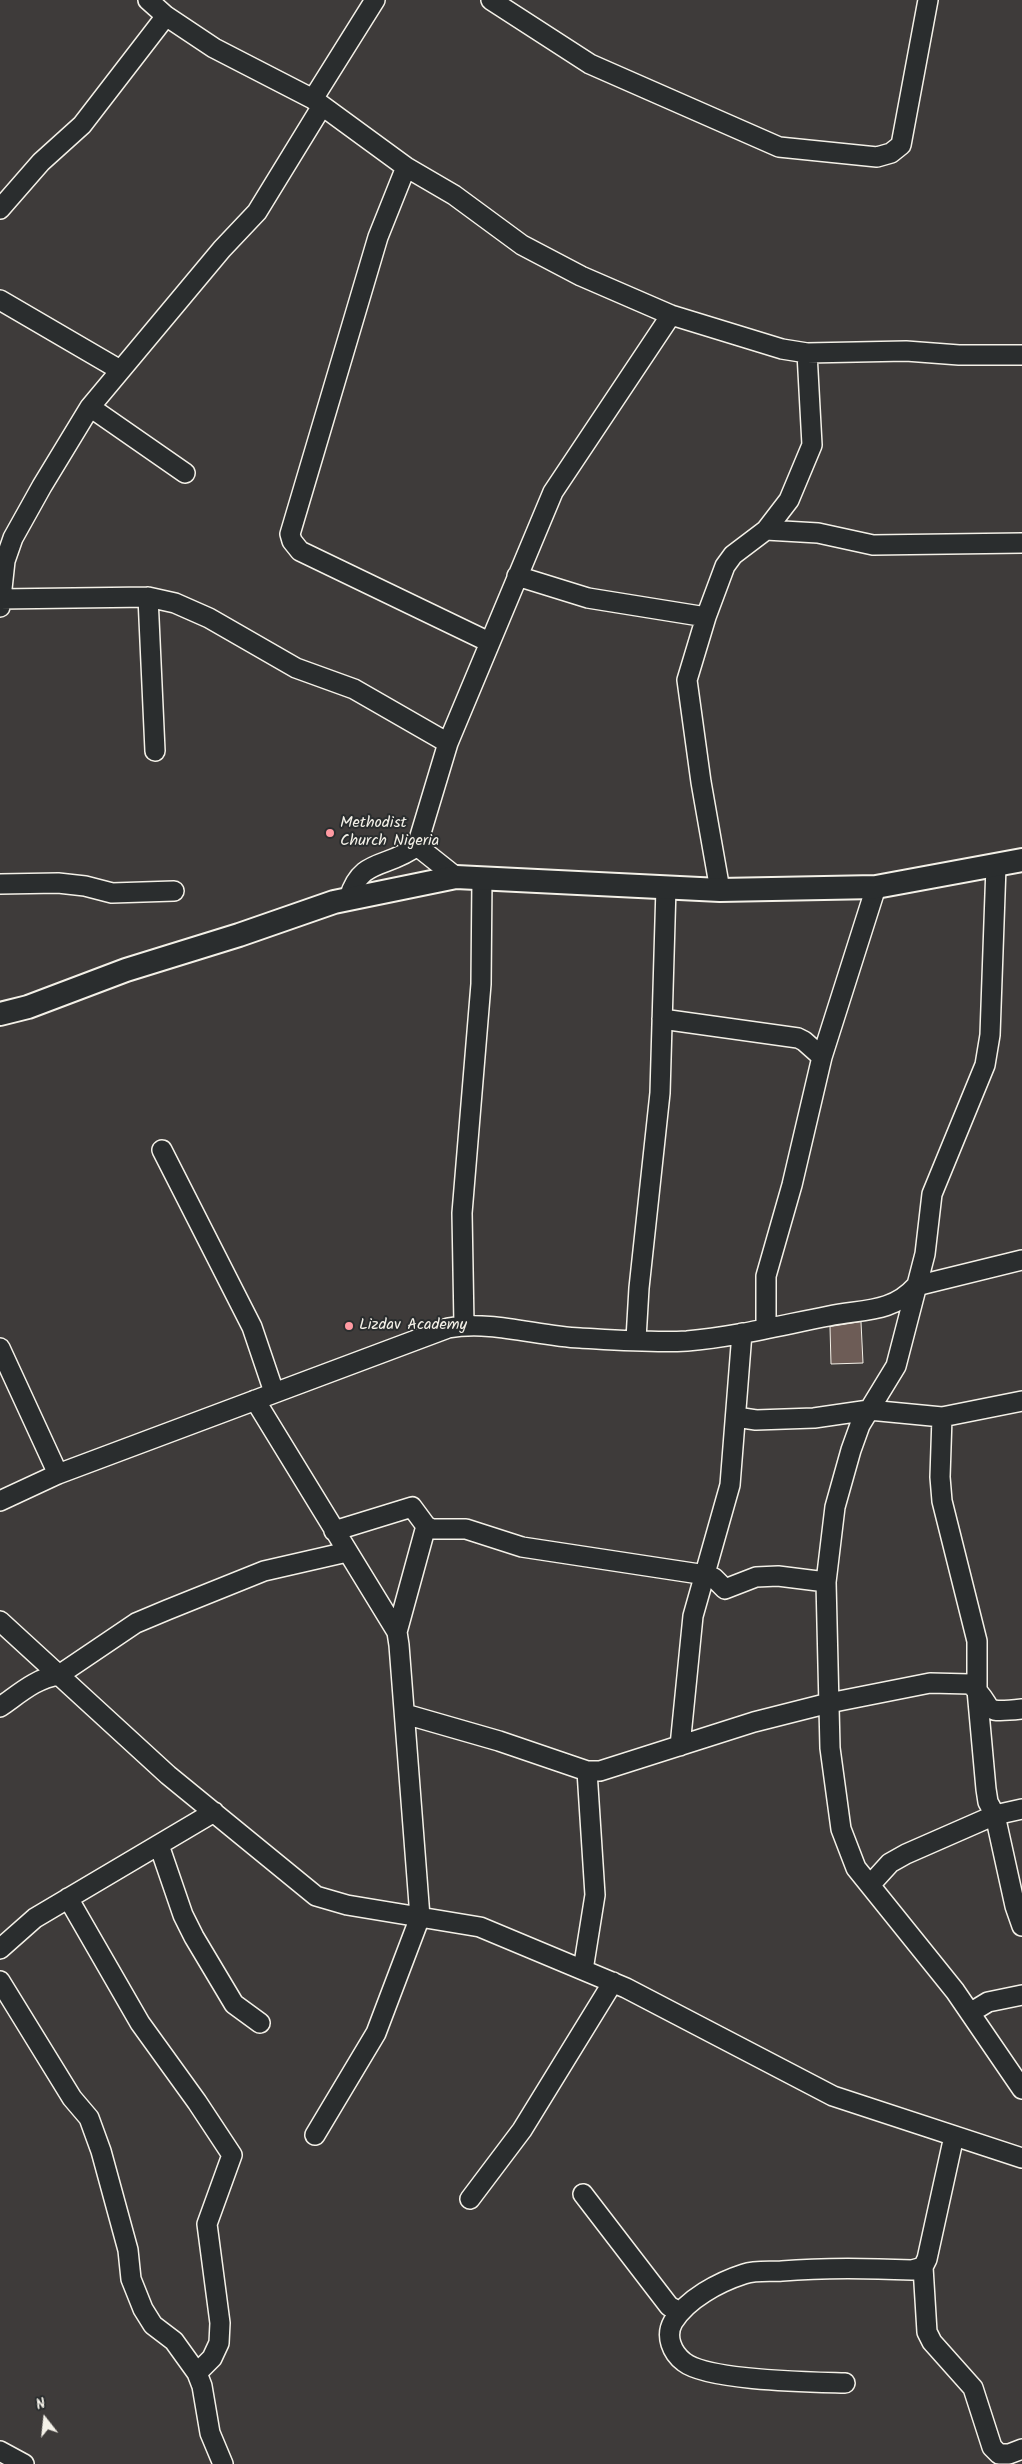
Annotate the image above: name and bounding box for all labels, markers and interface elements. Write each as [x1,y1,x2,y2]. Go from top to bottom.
place label: Methodist Church Nigeria [340,814,439,852]
marker: Methodist Church Nigeria [324,827,336,839]
place label: Lizdav Academy [359,1316,467,1336]
marker: Lizdav Academy [343,1320,355,1332]
text: N [34,2393,48,2416]
north arrow [20,2394,70,2444]

